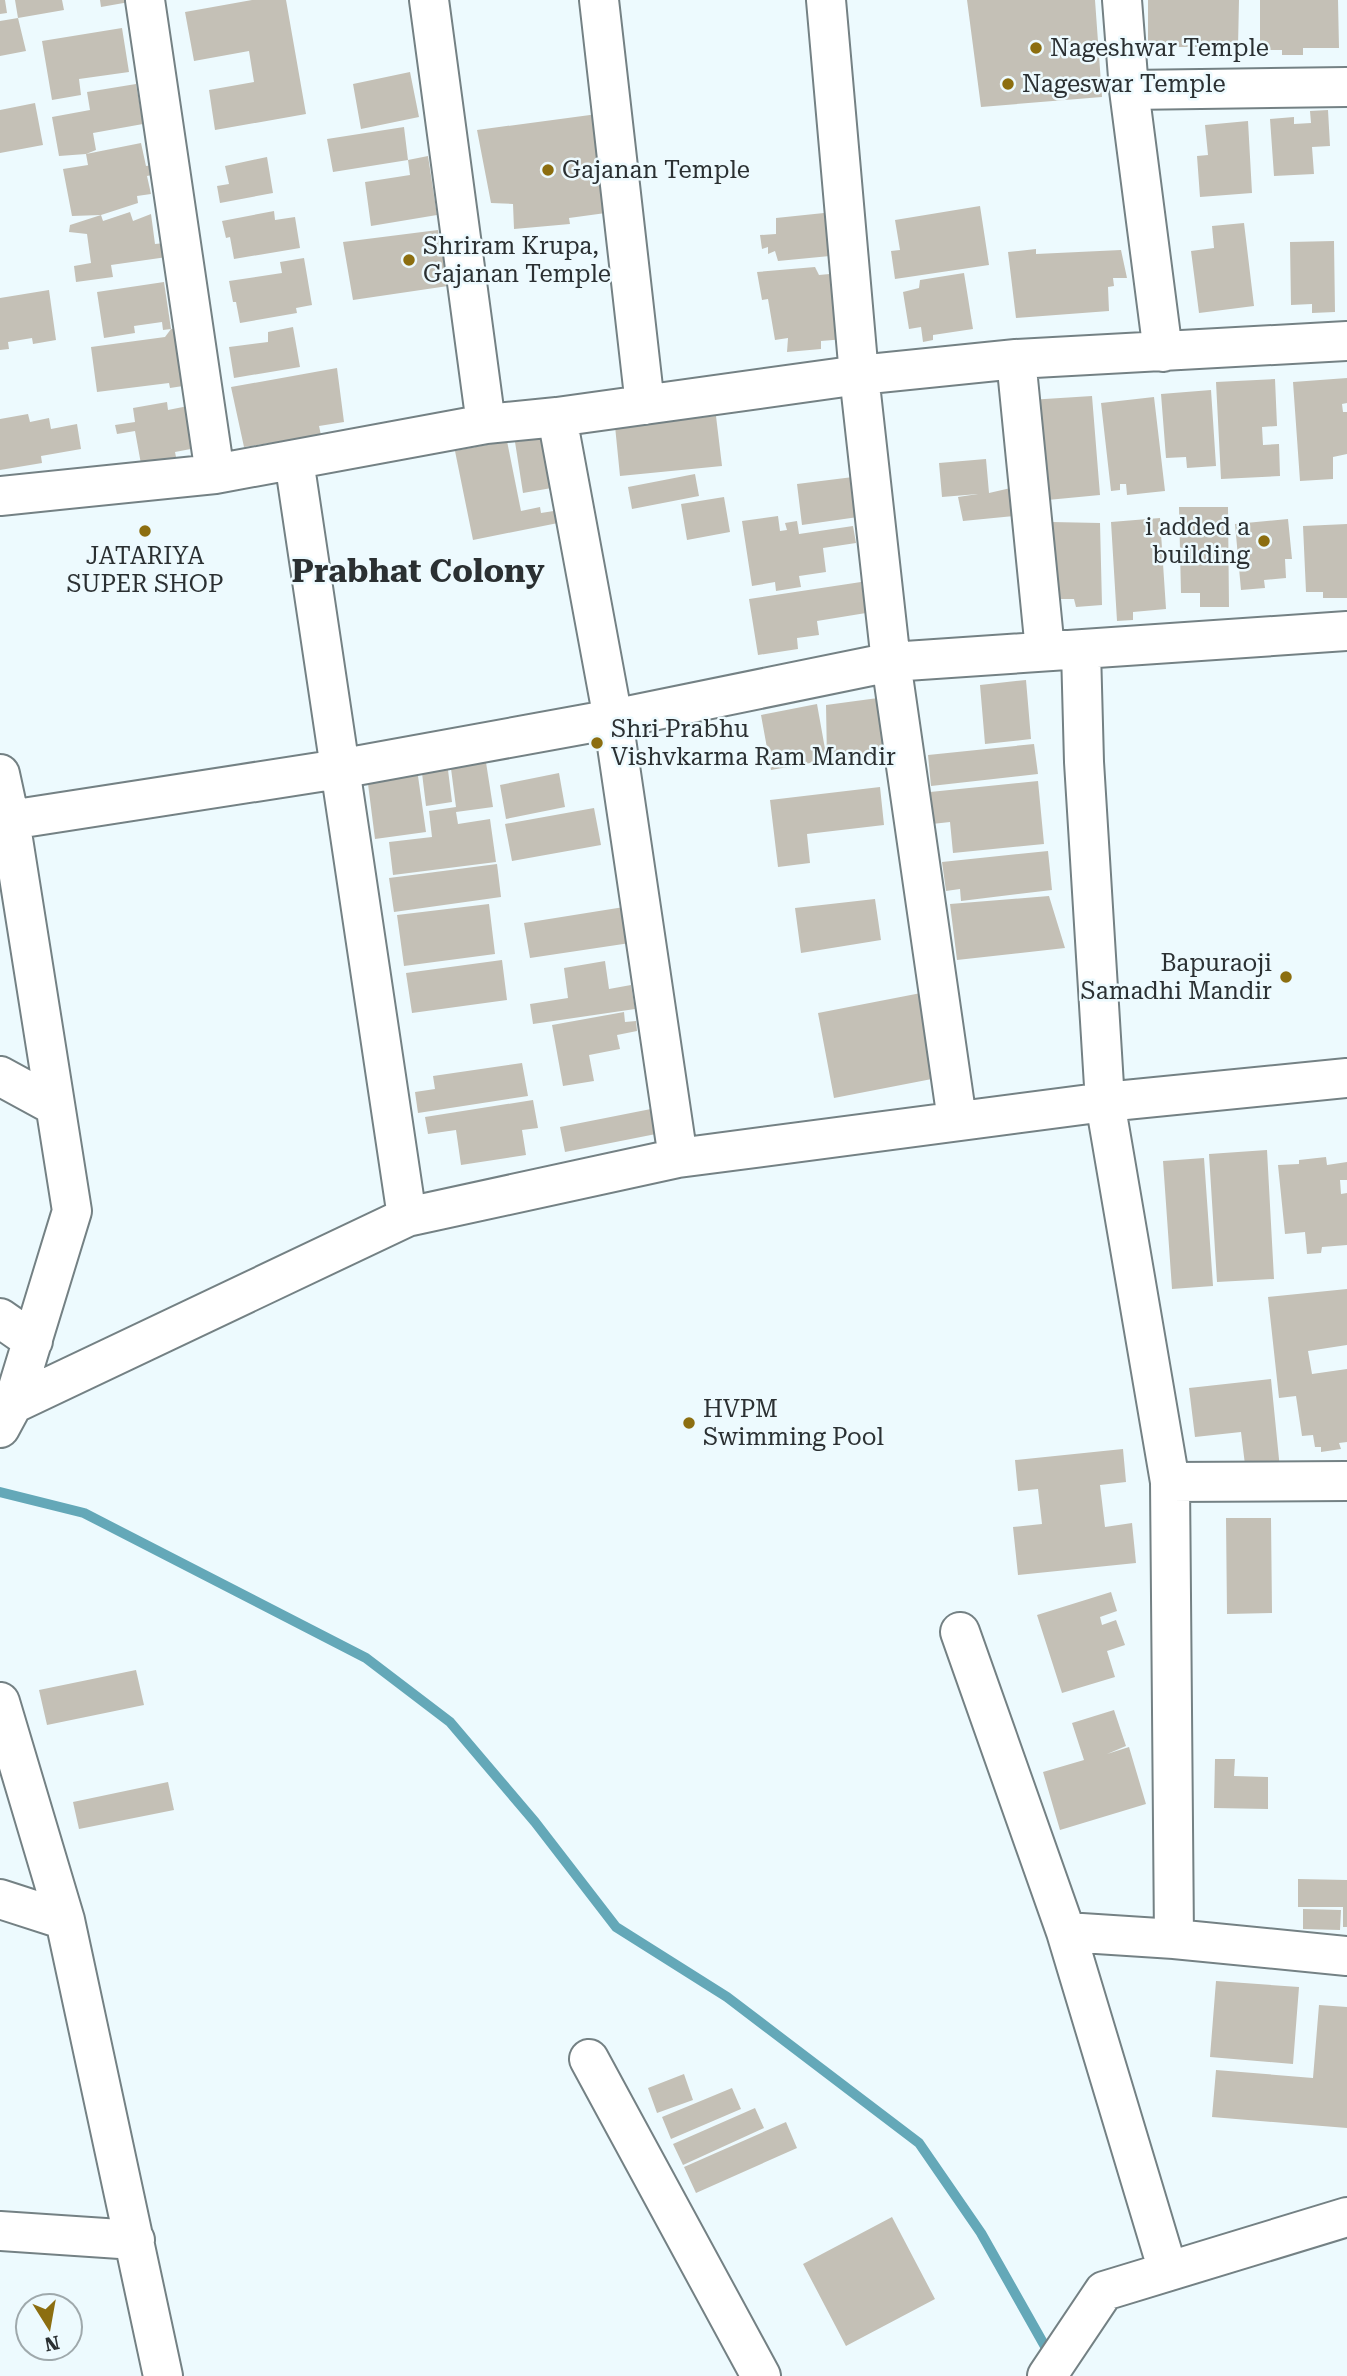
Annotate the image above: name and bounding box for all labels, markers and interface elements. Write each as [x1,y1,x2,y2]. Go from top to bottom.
place label: Nageshwar Temple [1050,34,1269,62]
marker: Nageshwar Temple [1028,40,1044,56]
place label: Nageswar Temple [1022,70,1226,98]
marker: Nageswar Temple [1000,76,1016,92]
place label: Gajanan Temple [562,156,750,184]
marker: Gajanan Temple [540,162,556,178]
place label: Shriram Krupa, Gajanan Temple [423,232,611,288]
marker: Shriram Krupa, Gajanan Temple [401,252,417,268]
place label: i added a building [1145,513,1250,569]
marker: JATARIYA SUPER SHOP [137,523,153,539]
marker: i added a building [1256,533,1272,549]
place label: JATARIYA SUPER SHOP [67,542,223,598]
district label: Prabhat Colony [291,552,545,590]
place label: Shri Prabhu Vishvkarma Ram Mandir [611,715,896,771]
marker: Shri Prabhu Vishvkarma Ram Mandir [589,735,605,751]
place label: Bapuraoji Samadhi Mandir [1081,949,1272,1005]
marker: Bapuraoji Samadhi Mandir [1278,969,1294,985]
place label: HVPM Swimming Pool [703,1395,884,1451]
marker: HVPM Swimming Pool [681,1415,697,1431]
north arrow [14,2292,84,2362]
text: N [42,2331,62,2356]

